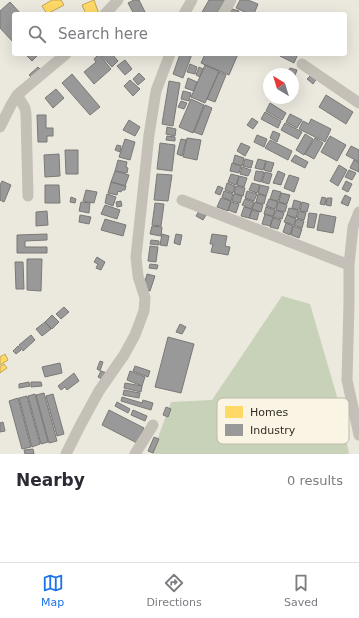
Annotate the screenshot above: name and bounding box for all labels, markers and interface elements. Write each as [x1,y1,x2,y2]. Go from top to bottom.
search box [12,12,347,56]
icon: search [26,23,48,45]
text: Search here [58,25,148,43]
north arrow [263,68,299,104]
legend [217,398,349,444]
text: Homes [250,406,288,419]
text: Industry [250,424,296,437]
text: Nearby [16,470,85,490]
text: 0 results [287,473,343,488]
tab: Map [41,572,64,609]
tab: Directions [146,572,202,609]
tab: Saved [284,572,318,609]

